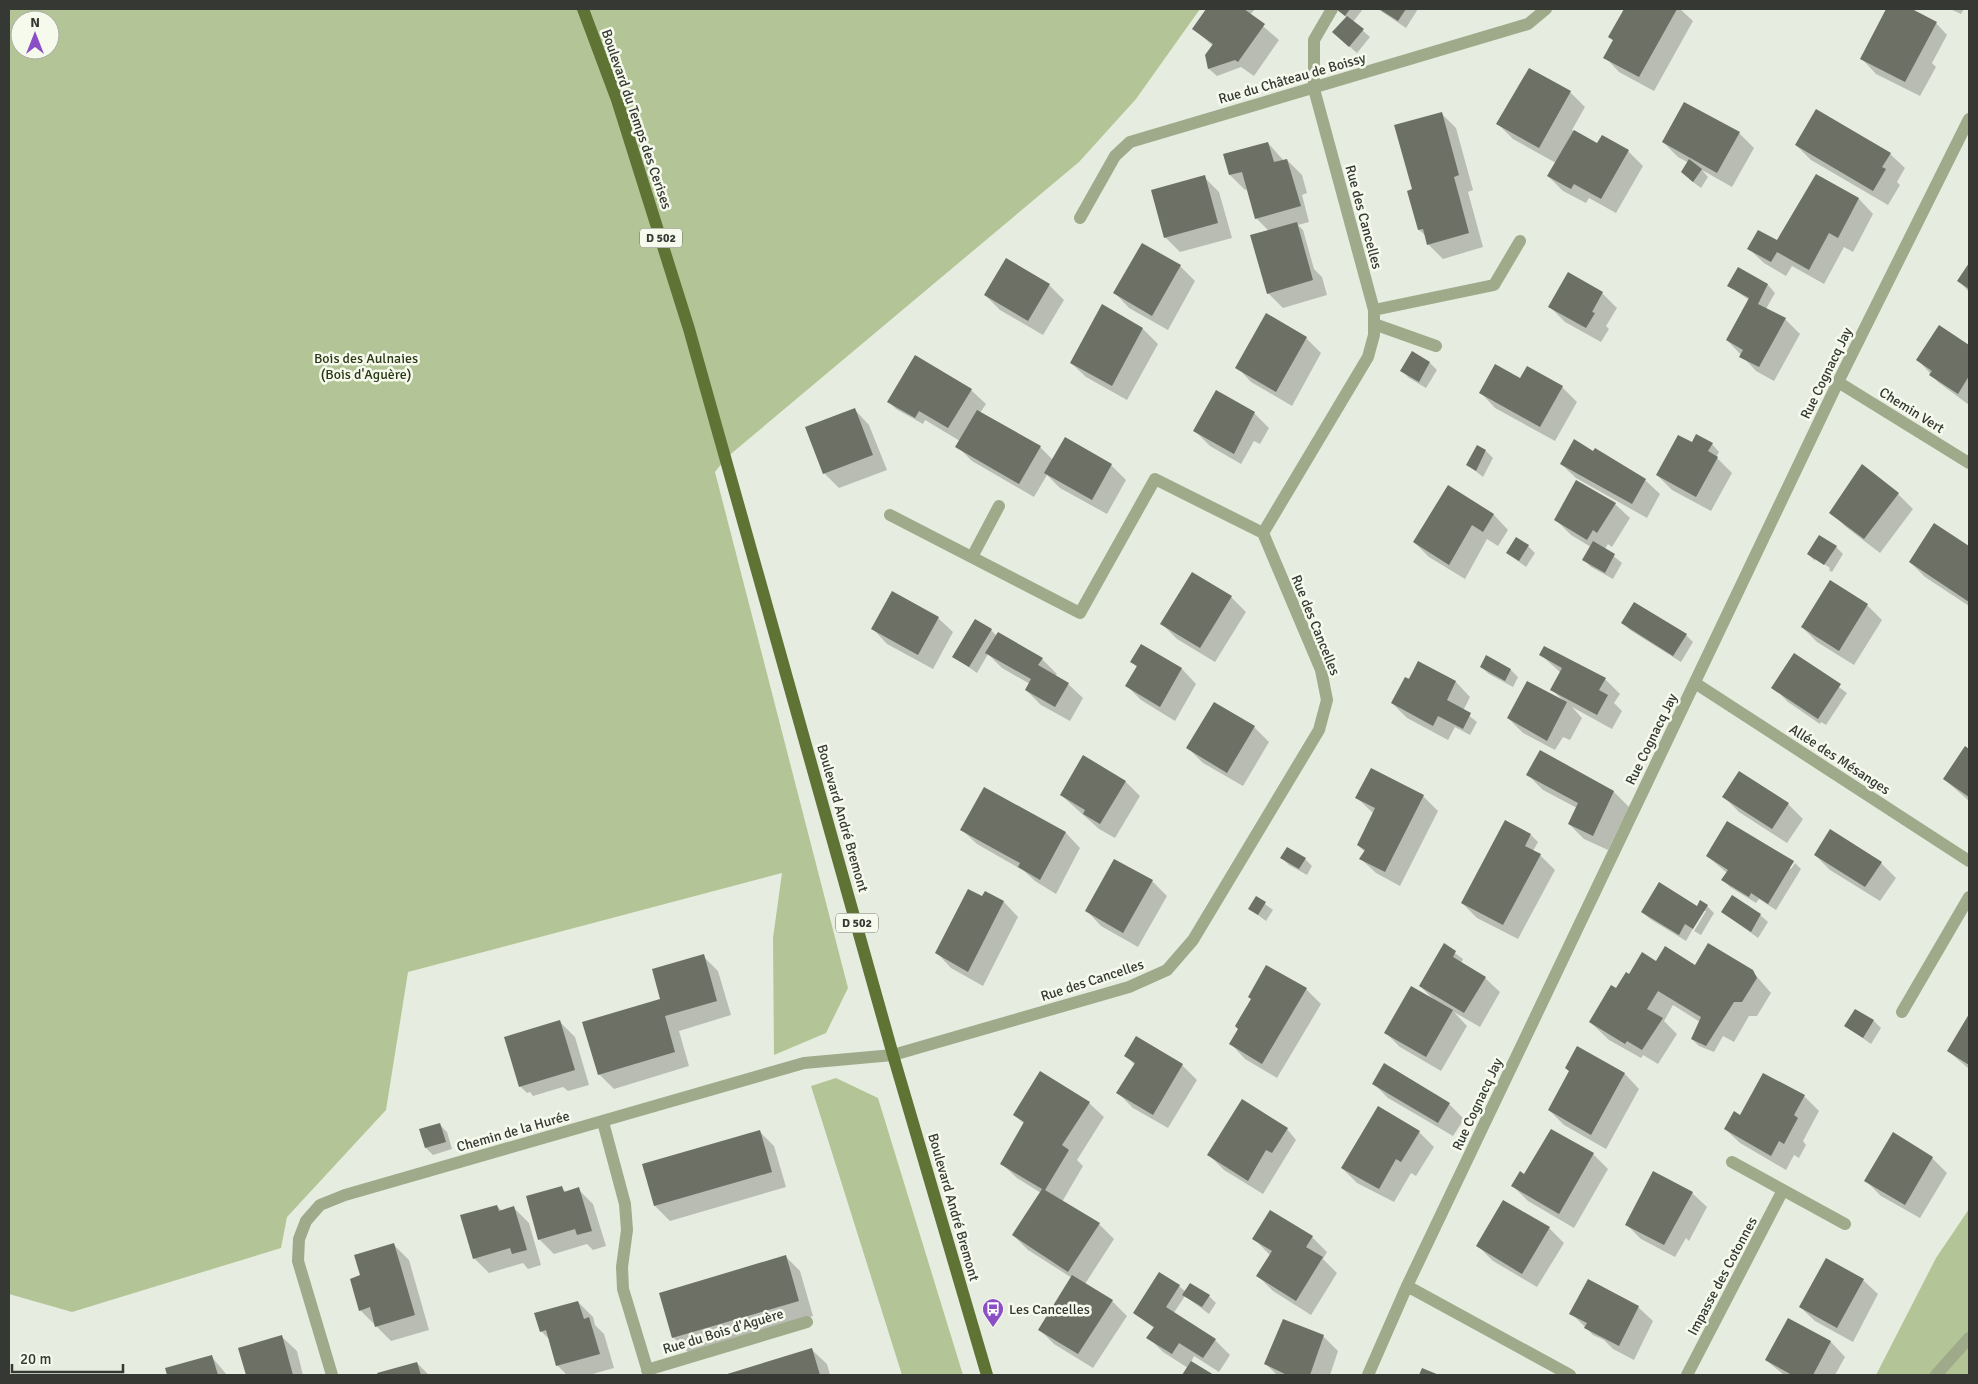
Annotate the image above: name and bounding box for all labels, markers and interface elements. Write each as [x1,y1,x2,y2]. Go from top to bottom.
north arrow [10,10,60,60]
text: N [30,14,40,31]
street label: Boulevard du Temps des Cerises [598,27,675,211]
street label: Rue du Château de Boissy [1217,49,1368,108]
street label: Rue des Cancelles [1341,163,1386,271]
road number: D 502 [640,228,682,248]
street label: Rue Cognacq Jay [1797,324,1856,422]
park label: Bois des Aulnaies (Bois d'Aguère) [314,350,418,383]
street label: Chemin Vert [1876,384,1947,437]
street label: Rue des Cancelles [1288,572,1343,678]
street label: Rue Cognacq Jay [1622,690,1681,788]
street label: Allée des Mésanges [1786,720,1893,798]
street label: Boulevard André Bremont [813,742,872,894]
road number: D 502 [836,914,878,932]
street label: Rue des Cancelles [1039,956,1146,1005]
street label: Rue Cognacq Jay [1449,1055,1506,1153]
street label: Chemin de la Hurée [455,1107,572,1156]
street label: Boulevard André Bremont [924,1131,983,1283]
street label: Impasse des Cotonnes [1684,1214,1761,1338]
bus stop icon: Les Cancelles [981,1297,1005,1328]
place label: Les Cancelles [1009,1301,1090,1318]
street label: Rue du Bois d'Aguère [661,1305,786,1358]
scale bar [12,1342,124,1374]
text: 20 m [20,1350,51,1368]

